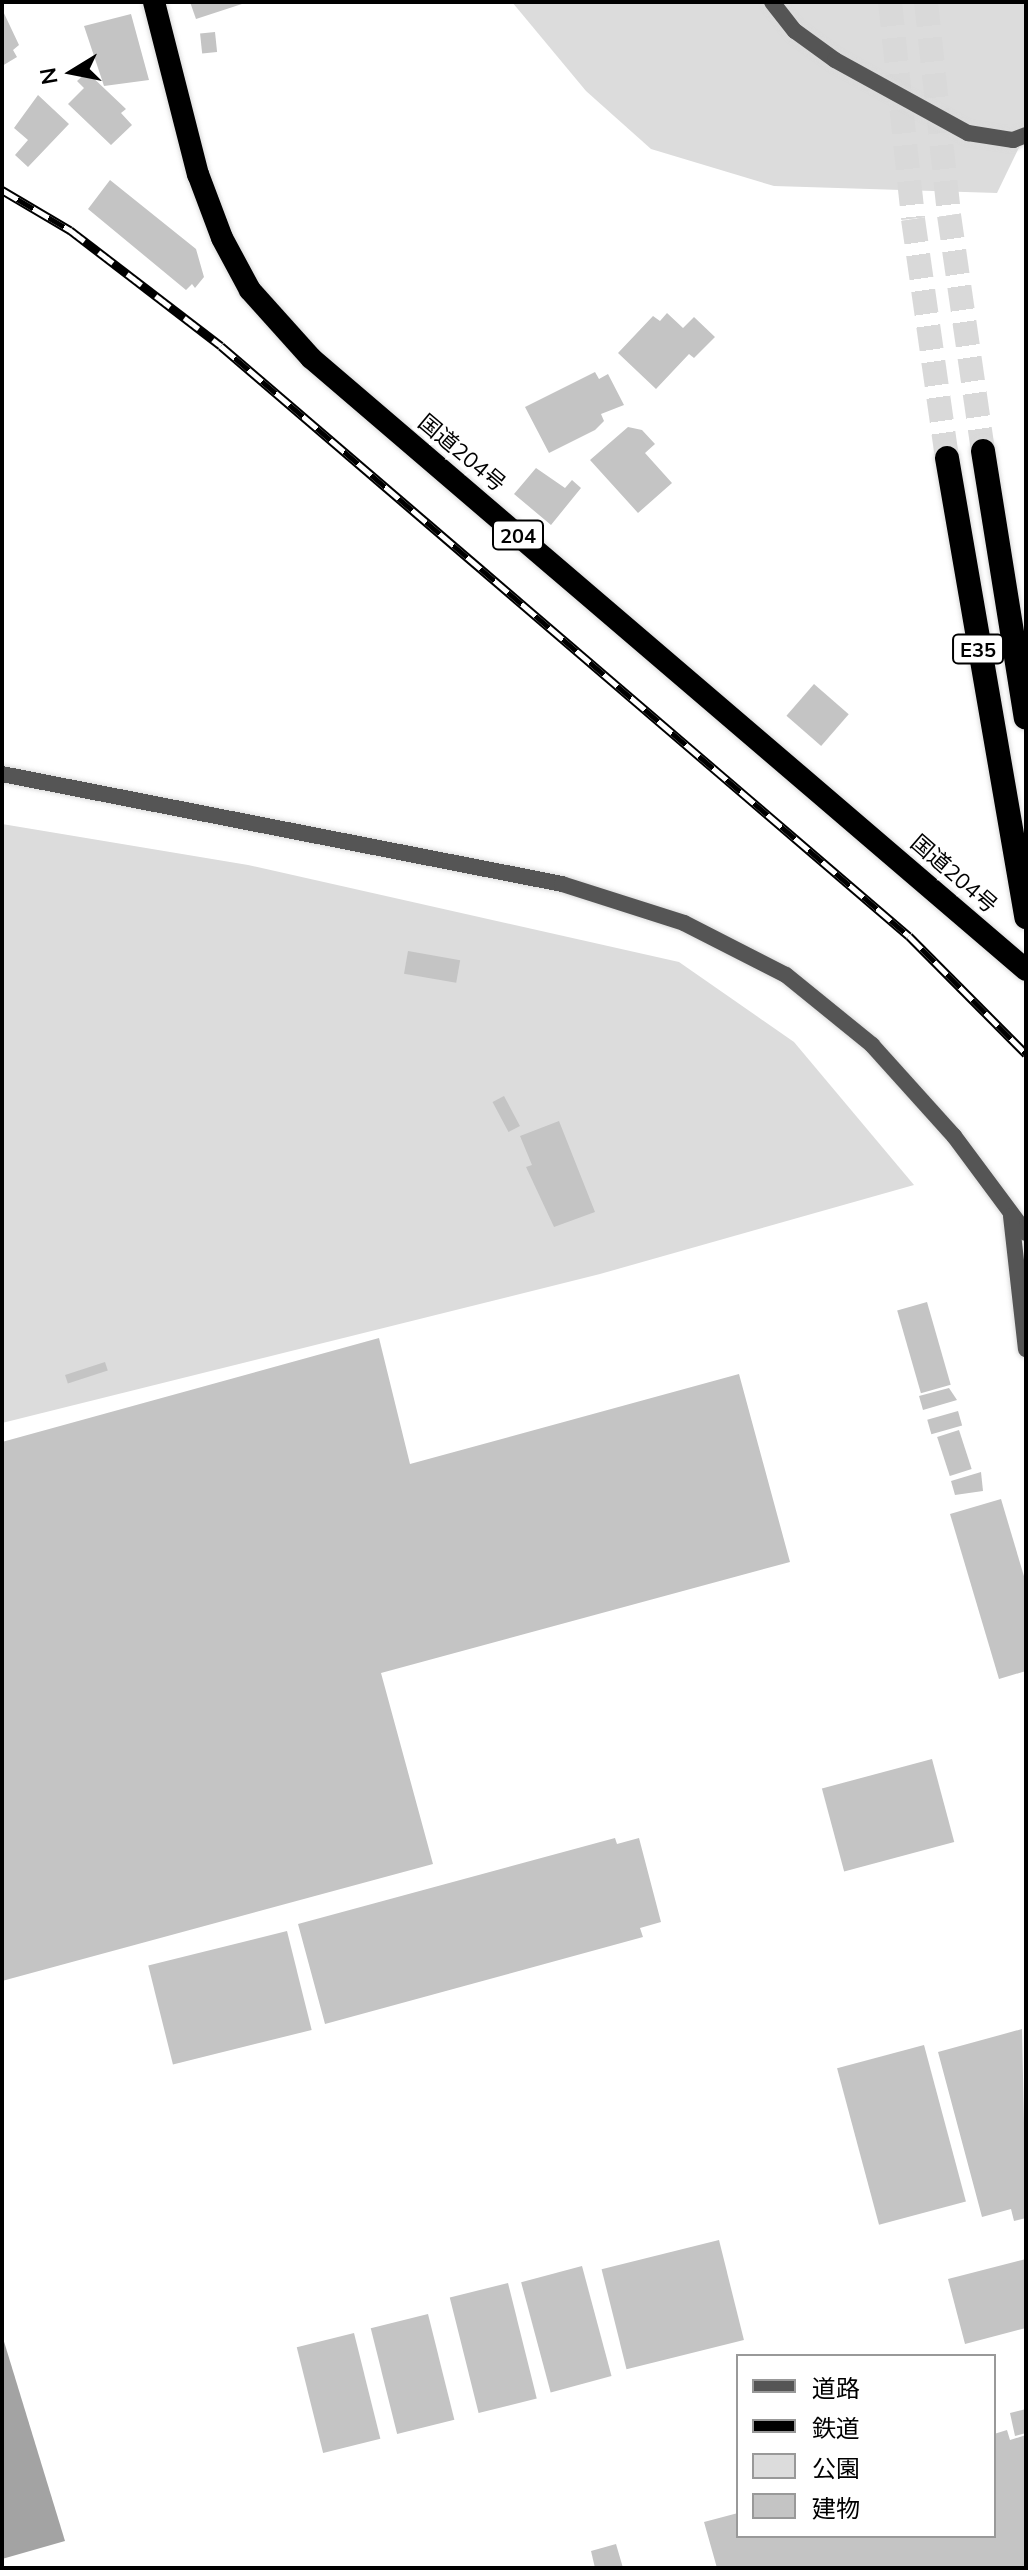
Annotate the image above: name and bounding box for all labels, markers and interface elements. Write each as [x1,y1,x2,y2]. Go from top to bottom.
north arrow [32,32,112,112]
text: N [33,66,64,87]
street label: 国道204号 [413,409,511,497]
road number: 204 [492,519,544,551]
road number: E35 [952,633,1004,665]
street label: 国道204号 [905,829,1003,919]
legend [736,2354,996,2538]
text: 道路 [812,2373,860,2403]
text: 鉄道 [812,2413,860,2443]
text: 公園 [812,2453,860,2483]
text: 建物 [812,2493,860,2523]

